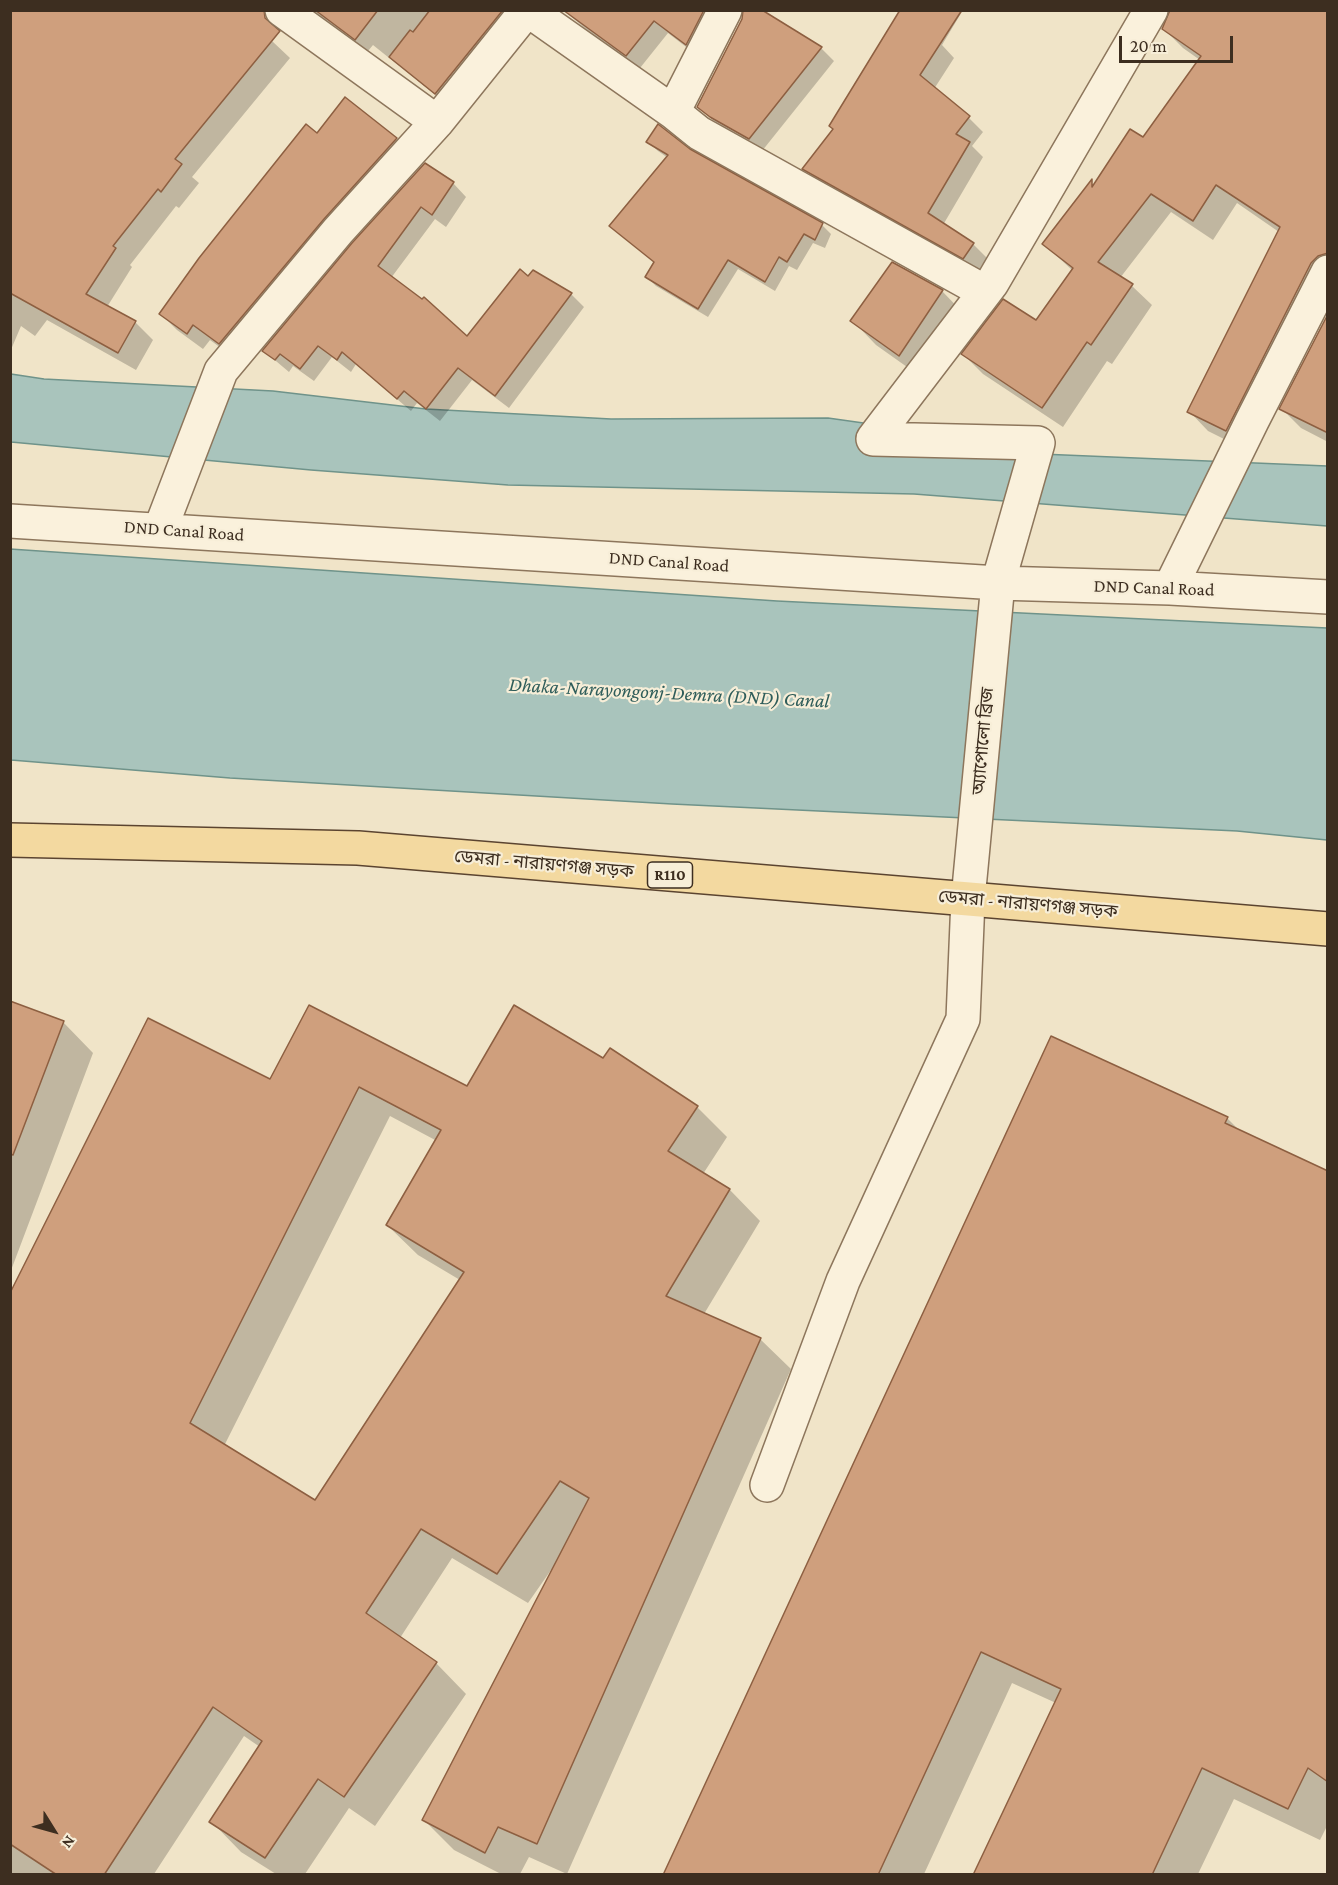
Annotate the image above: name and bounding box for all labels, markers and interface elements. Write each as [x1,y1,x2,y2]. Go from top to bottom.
scale bar [1122,24,1236,62]
text: 20 m [1130,36,1167,56]
street label: DND Canal Road [123,516,245,546]
street label: DND Canal Road [608,547,730,577]
street label: DND Canal Road [1093,575,1215,601]
water label: Dhaka-Narayongonj-Demra (DND) Canal [508,673,830,713]
street label: অ্যাপোলো ব্রিজ [968,686,998,796]
street label: ডেমরা - নারায়ণগঞ্জ সড়ক [453,845,635,883]
road number: R110 [648,862,692,888]
street label: ডেমরা - নারায়ণগঞ্জ সড়ক [937,885,1119,923]
north arrow [24,1801,84,1861]
text: N [59,1833,79,1852]

